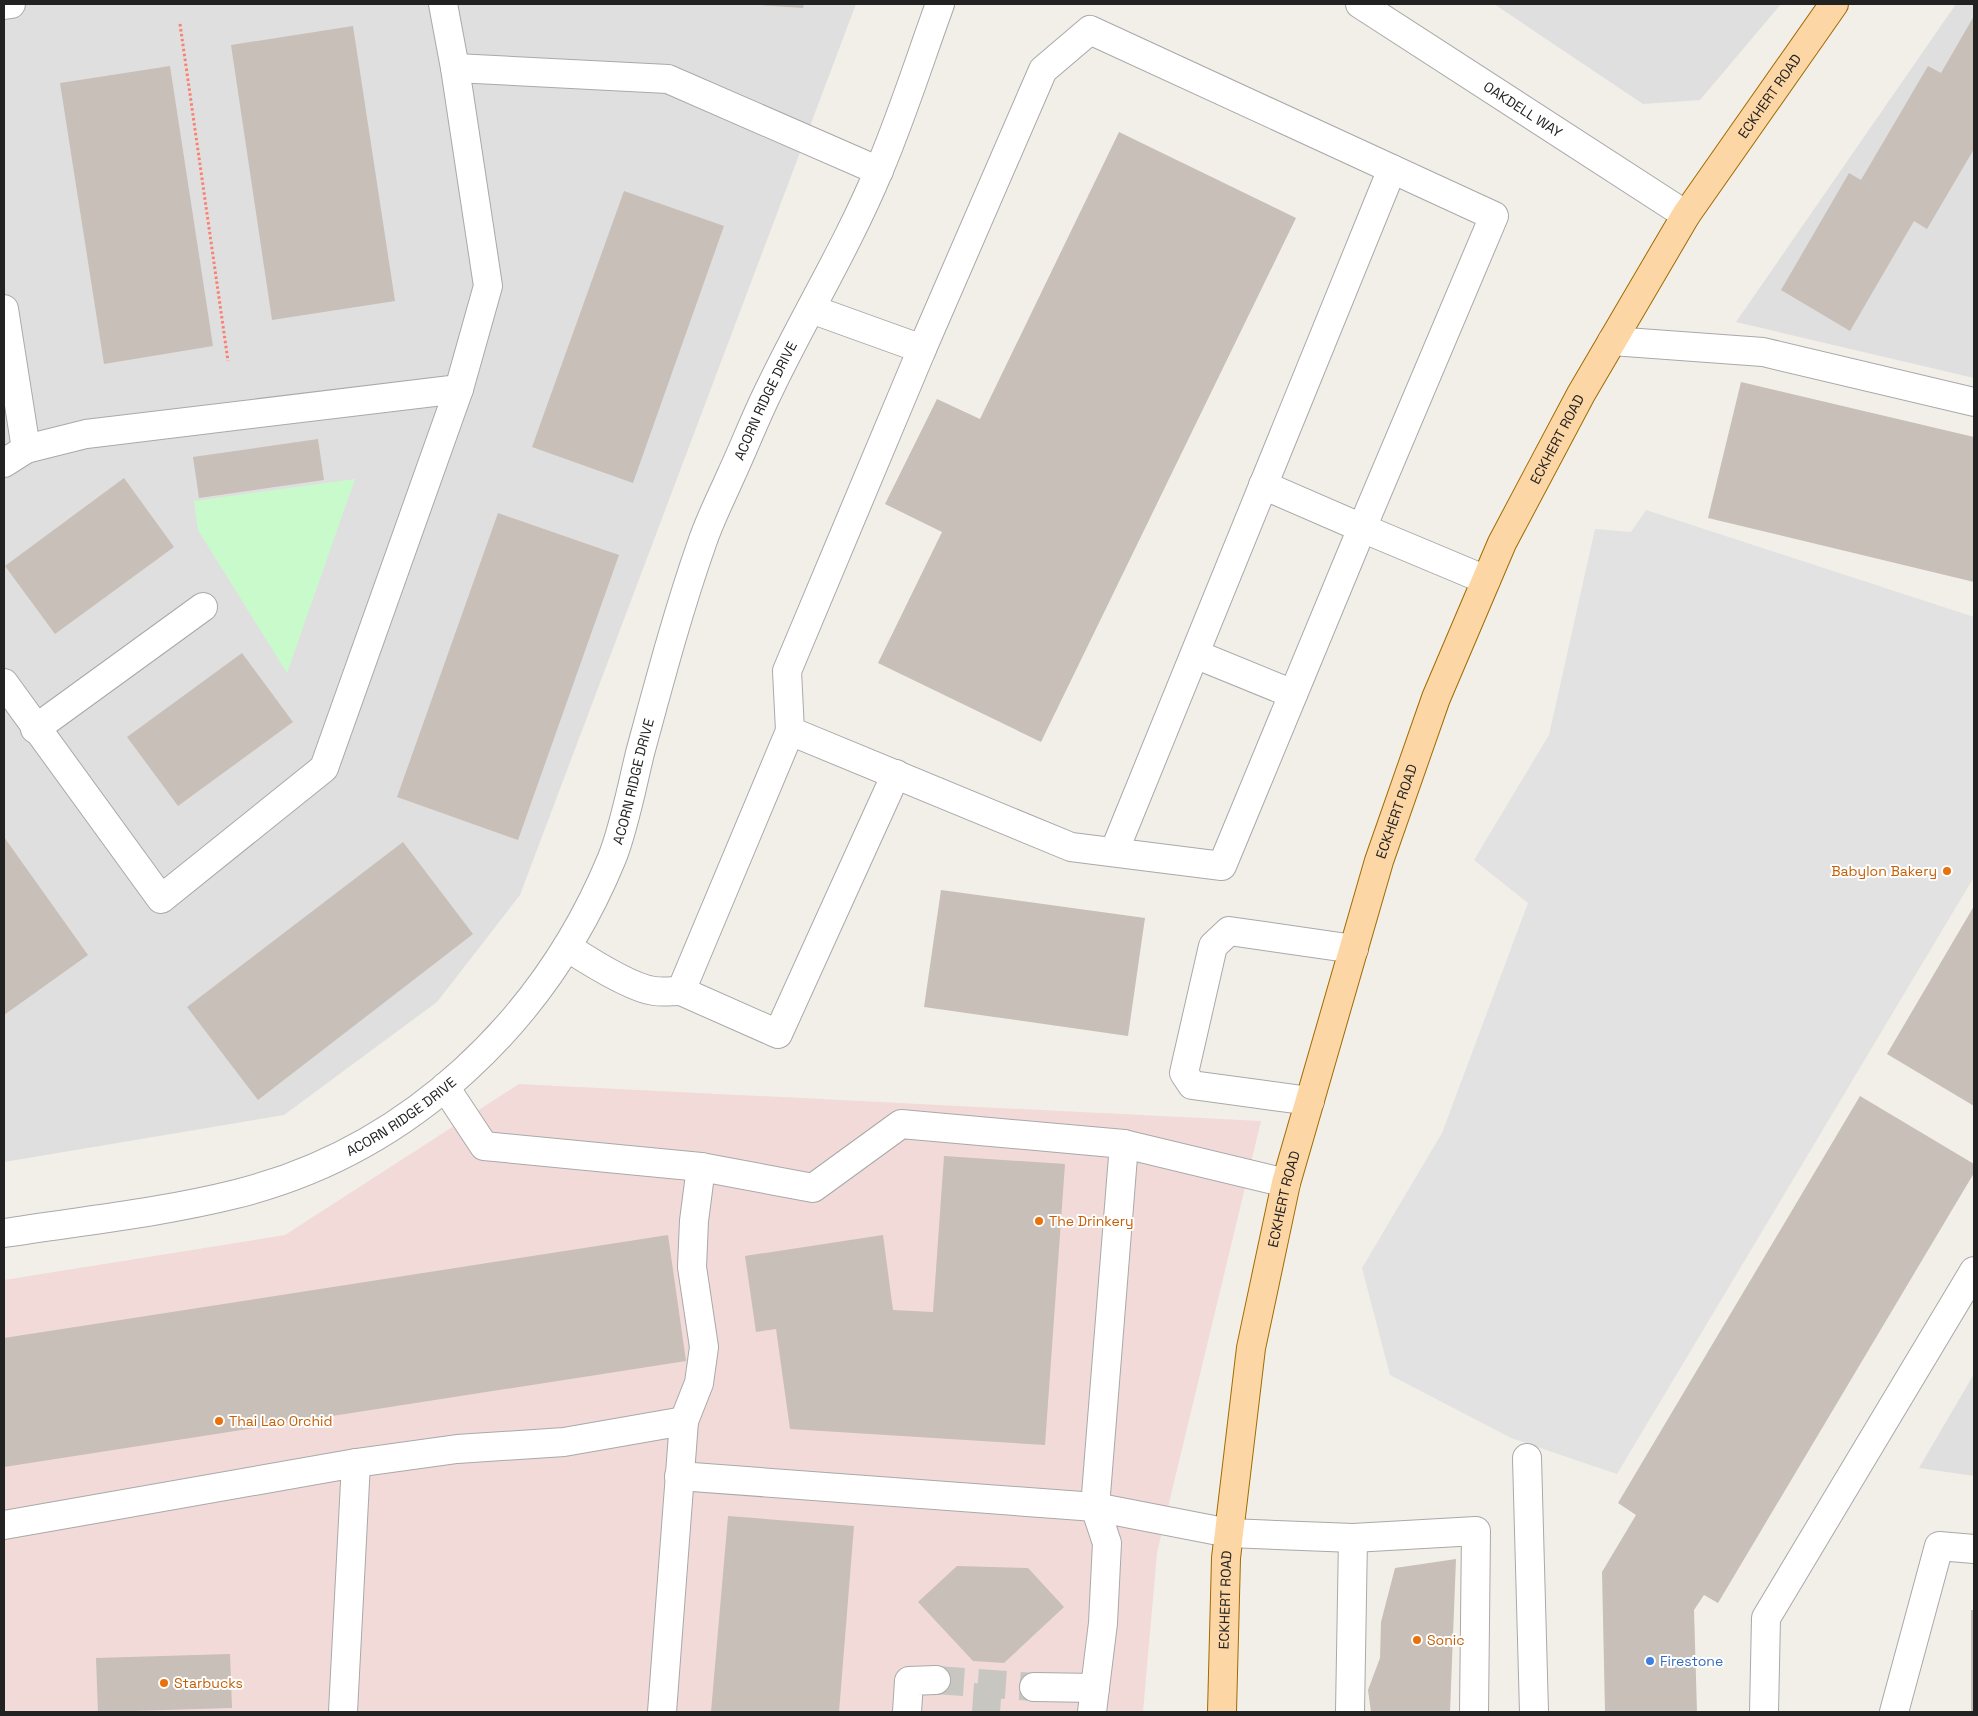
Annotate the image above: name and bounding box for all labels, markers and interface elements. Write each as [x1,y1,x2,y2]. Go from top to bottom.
street label: ECKHERT ROAD [1734,50,1805,142]
street label: OAKDELL WAY [1480,77,1566,142]
street label: ACORN RIDGE DRIVE [730,338,801,463]
street label: ECKHERT ROAD [1526,391,1588,487]
street label: ACORN RIDGE DRIVE [609,716,658,847]
street label: ECKHERT ROAD [1372,762,1421,861]
place label: Babylon Bakery [1831,862,1937,880]
marker: Babylon Bakery [1941,865,1953,877]
street label: ACORN RIDGE DRIVE [343,1073,460,1160]
street label: ECKHERT ROAD [1264,1149,1304,1249]
place label: The Drinkery [1049,1212,1134,1230]
marker: The Drinkery [1033,1215,1045,1227]
place label: Thai Lao Orchid [229,1412,332,1430]
marker: Thai Lao Orchid [213,1415,225,1427]
street label: ECKHERT ROAD [1215,1550,1236,1650]
place label: Sonic [1427,1631,1465,1649]
marker: Sonic [1411,1634,1423,1646]
place label: Firestone [1660,1652,1723,1670]
marker: Firestone [1644,1655,1656,1667]
place label: Starbucks [174,1674,243,1692]
marker: Starbucks [158,1677,170,1689]

